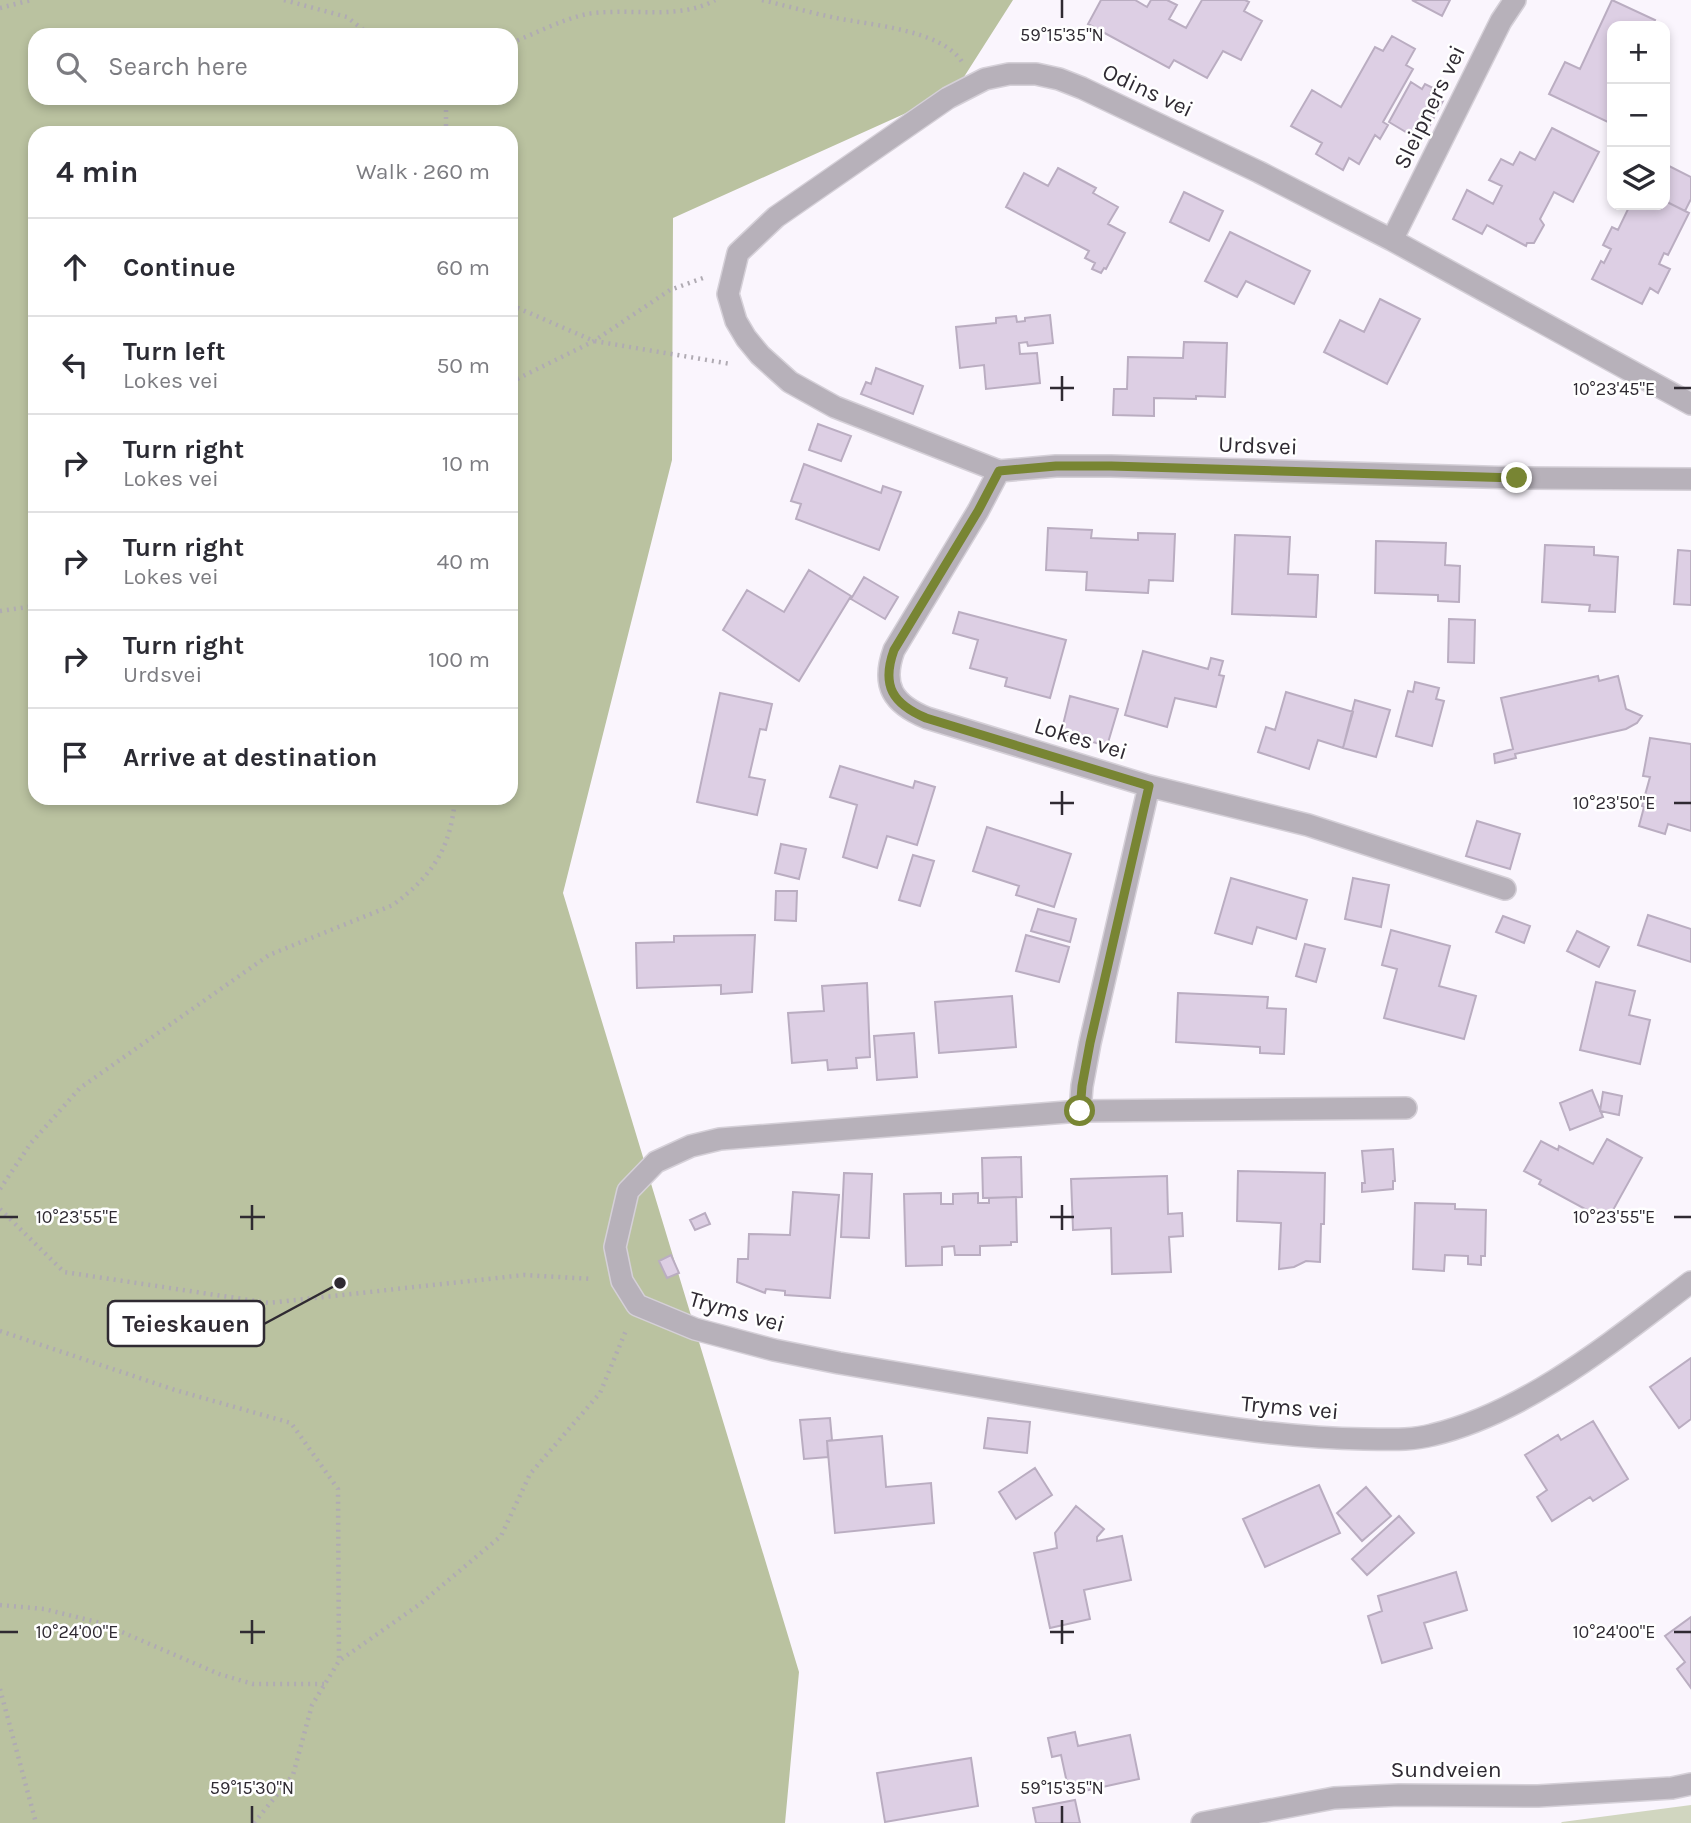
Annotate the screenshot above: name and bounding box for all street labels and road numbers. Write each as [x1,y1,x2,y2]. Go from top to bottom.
street label: Sleipners vei [1388,41,1471,173]
street label: Odins vei [1098,58,1197,123]
street label: Urdsvei [1218,431,1298,460]
street label: Lokes vei [1031,712,1131,765]
street label: Tryms vei [686,1285,788,1338]
street label: Tryms vei [1240,1390,1340,1425]
street label: Sundveien [1390,1756,1502,1783]

